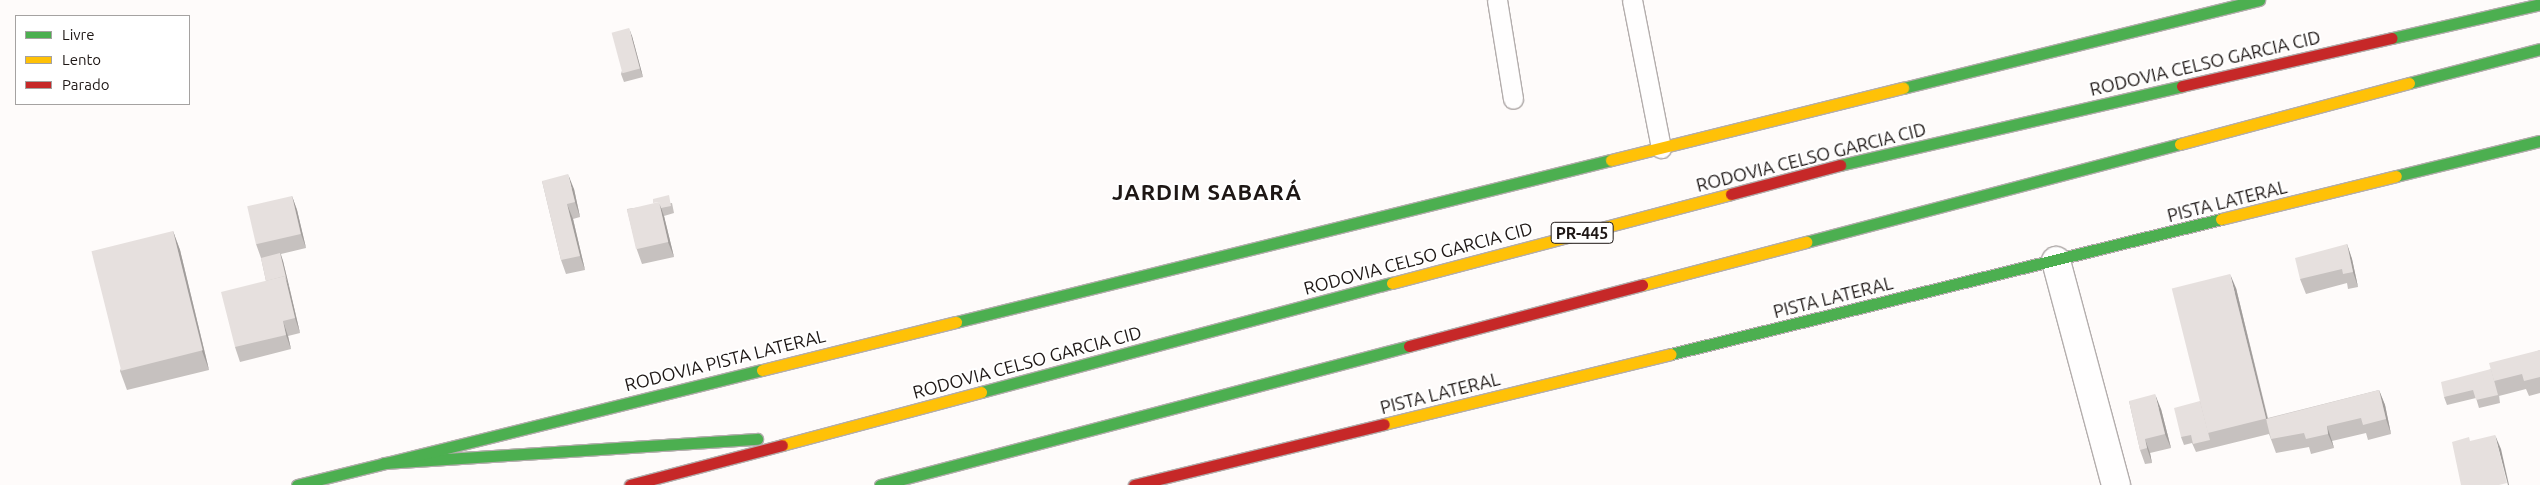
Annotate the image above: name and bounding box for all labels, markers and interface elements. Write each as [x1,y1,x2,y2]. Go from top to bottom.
legend [15,15,190,105]
text: Livre [62,26,95,43]
street label: RODOVIA CELSO GARCIA CID [2088,26,2322,100]
text: Lento [62,51,101,68]
text: Parado [62,76,109,93]
street label: RODOVIA CELSO GARCIA CID [1694,118,1928,196]
street label: PISTA LATERAL [2165,176,2289,226]
district label: JARDIM SABARÁ [1110,179,1304,205]
street label: RODOVIA CELSO GARCIA CID [1301,217,1535,299]
road number: PR-445 [1550,220,1614,247]
street label: PISTA LATERAL [1771,272,1895,322]
street label: RODOVIA CELSO GARCIA CID [910,321,1144,403]
street label: RODOVIA PISTA LATERAL [622,325,828,395]
street label: PISTA LATERAL [1378,368,1502,418]

